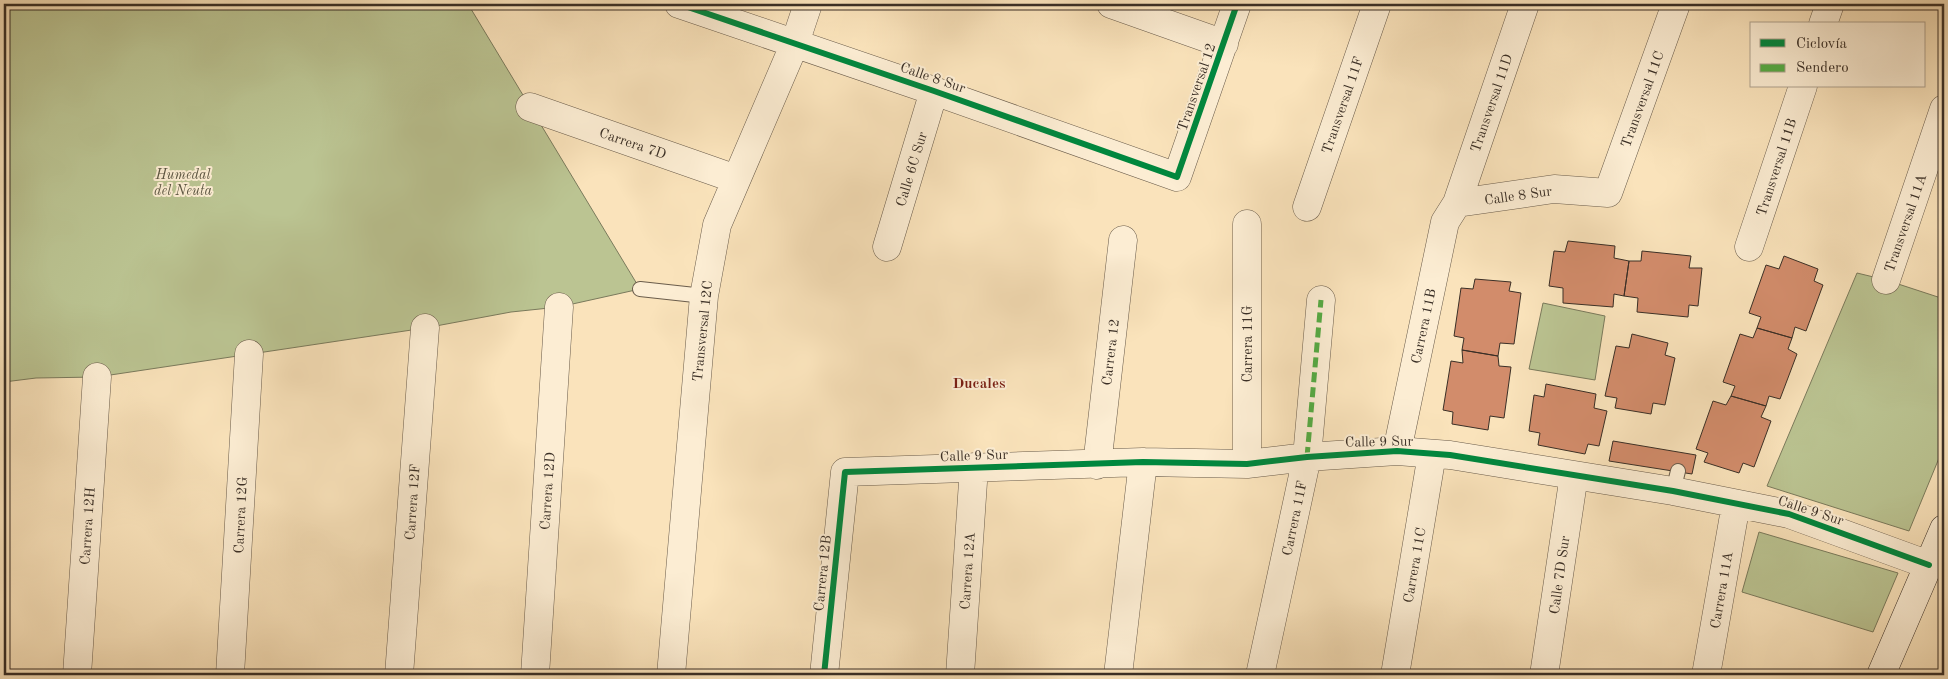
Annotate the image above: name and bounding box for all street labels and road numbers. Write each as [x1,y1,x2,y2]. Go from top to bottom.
street label: Transversal 12 [1175,41,1219,133]
street label: Transversal 11C [1619,49,1667,149]
street label: Transversal 11D [1469,52,1515,154]
street label: Transversal 11F [1320,55,1366,156]
street label: Calle 8 Sur [898,60,967,96]
street label: Transversal 11B [1755,117,1799,218]
street label: Carrera 7D [597,126,668,162]
street label: Calle 6C Sur [894,130,930,208]
street label: Transversal 11A [1883,172,1929,274]
street label: Calle 8 Sur [1483,184,1553,208]
street label: Transversal 12C [691,280,715,382]
street label: Carrera 11B [1409,287,1439,365]
street label: Carrera 11G [1241,305,1255,383]
street label: Carrera 12 [1100,318,1122,386]
street label: Calle 9 Sur [1345,434,1413,450]
street label: Calle 9 Sur [940,448,1009,464]
street label: Carrera 12D [538,452,558,530]
street label: Carrera 12F [403,463,423,541]
street label: Carrera 12G [232,476,250,554]
street label: Carrera 11F [1280,479,1310,557]
street label: Carrera 12H [78,487,98,566]
street label: Calle 9 Sur [1776,494,1846,528]
street label: Carrera 11C [1401,526,1429,604]
street label: Carrera 12A [958,532,978,610]
street label: Carrera 12B [812,534,834,612]
street label: Calle 7D Sur [1548,535,1572,615]
street label: Carrera 11A [1708,550,1736,630]

